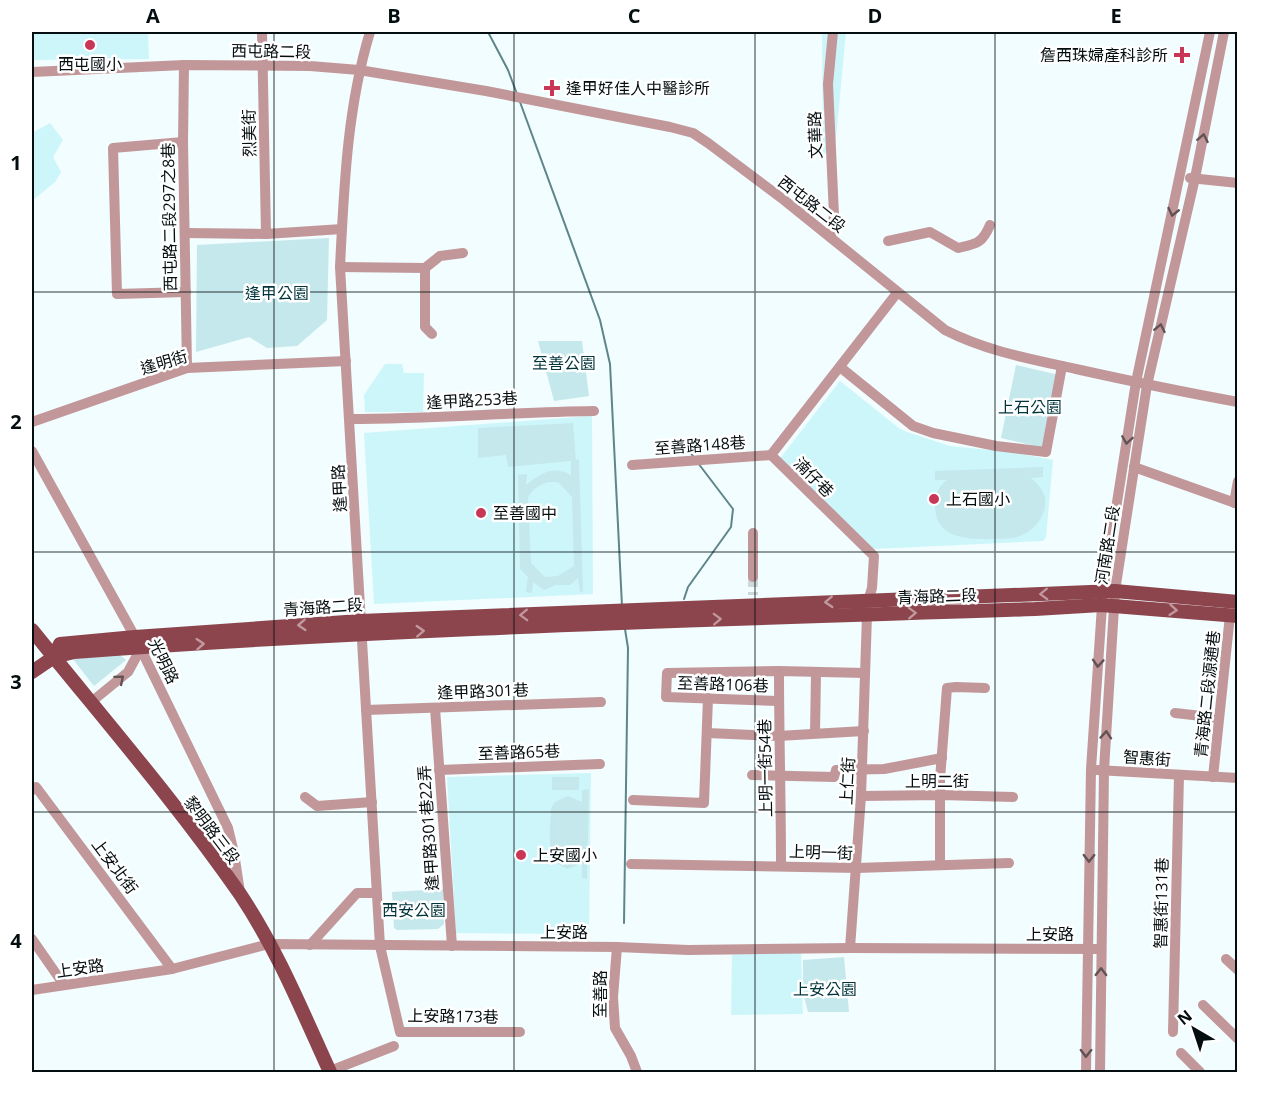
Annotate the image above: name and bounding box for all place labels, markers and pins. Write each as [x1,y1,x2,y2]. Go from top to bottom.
marker: 西屯國小 [83,38,97,52]
place label: 詹西珠婦產科診所 [1040,44,1168,66]
marker: 詹西珠婦產科診所 [1173,46,1191,64]
place label: 西屯國小 [58,53,122,75]
place label: 逢甲好佳人中醫診所 [566,77,710,99]
marker: 逢甲好佳人中醫診所 [543,79,561,97]
place label: 上石國小 [946,488,1010,510]
marker: 上石國小 [927,492,941,506]
place label: 至善國中 [493,502,557,524]
marker: 至善國中 [474,506,488,520]
place label: 上安國小 [533,844,597,866]
marker: 上安國小 [514,848,528,862]

